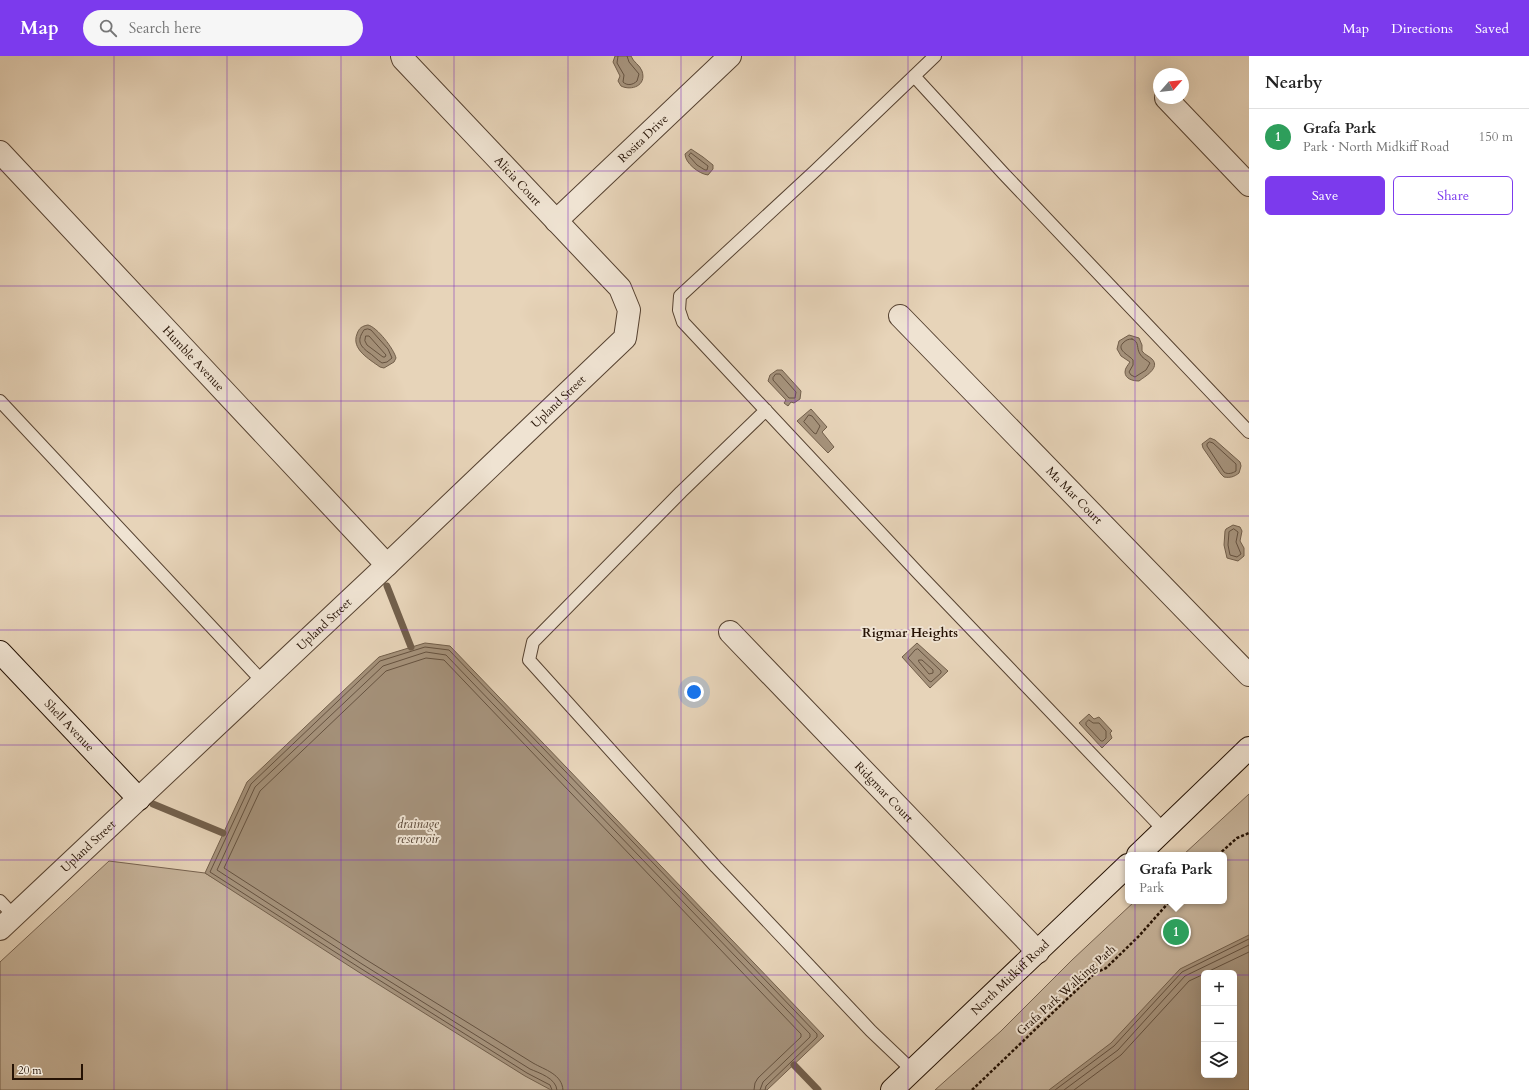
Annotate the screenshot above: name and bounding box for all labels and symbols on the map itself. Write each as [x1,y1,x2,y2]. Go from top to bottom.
north arrow [1153,68,1189,104]
street label: Rosita Drive [615,111,672,166]
street label: Alicia Court [491,153,545,210]
street label: Humble Avenue [159,322,228,395]
street label: Upland Street [528,372,589,431]
street label: Ma Mar Court [1043,463,1106,528]
street label: Upland Street [293,594,355,654]
district label: Rigmar Heights [862,624,958,642]
your location [684,682,704,702]
street label: Shell Avenue [41,696,98,755]
street label: Ridgmar Court [851,758,917,826]
water label: drainage reservoir [397,815,440,848]
street label: Upland Street [57,816,119,876]
pin: 1 [1163,917,1189,947]
street label: North Midkiff Road [967,936,1053,1019]
street label: Grafa Park Walking Path [1013,941,1119,1039]
scale bar [12,1062,83,1081]

